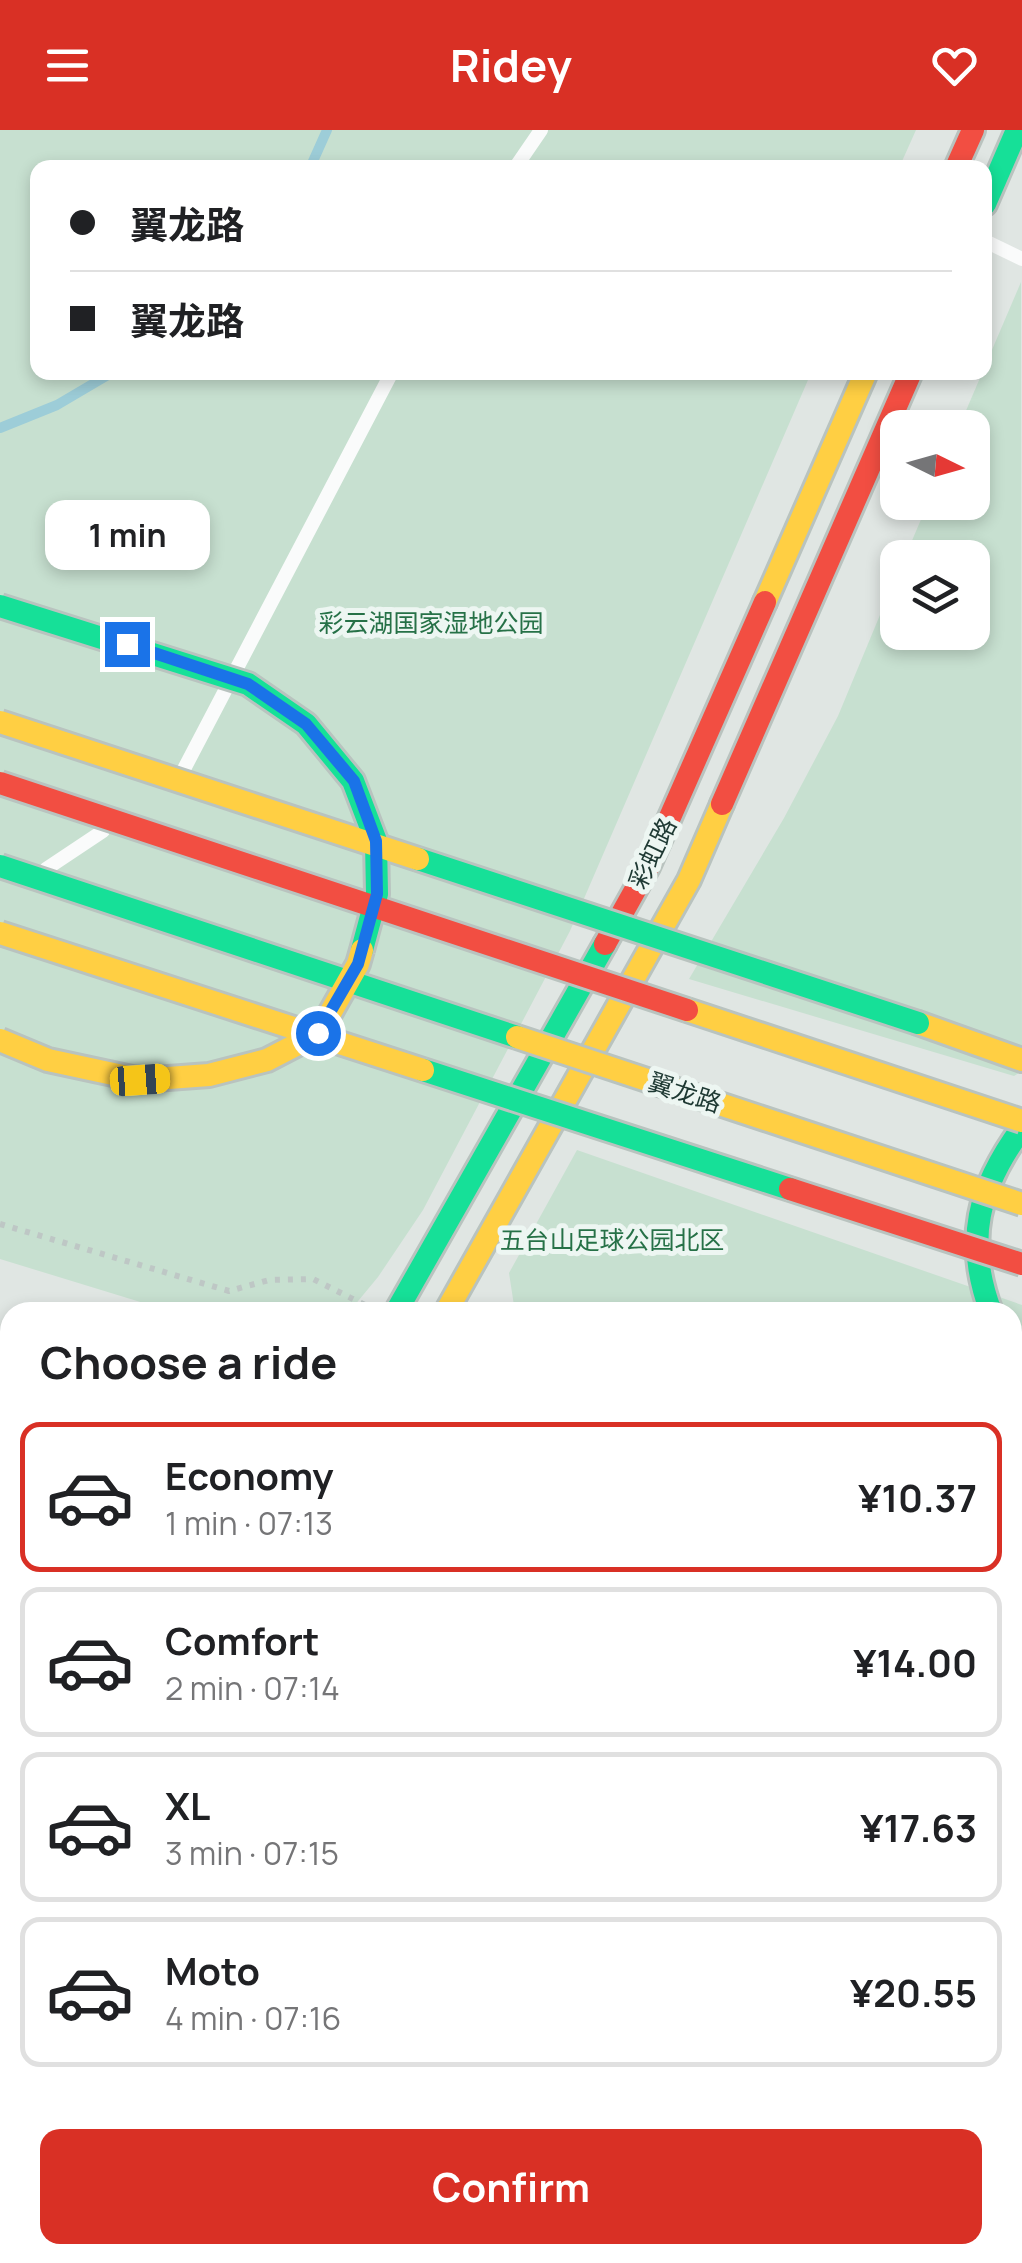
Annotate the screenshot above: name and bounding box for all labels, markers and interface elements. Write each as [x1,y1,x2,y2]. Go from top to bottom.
text: Ridey [450,34,572,96]
icon: menu [40,38,95,93]
icon: heart [927,38,982,93]
text: 翼龙路 [130,198,244,250]
text: 翼龙路 [130,294,244,346]
north arrow [880,410,990,520]
map controls [880,410,990,650]
callout: 1 min [44,499,210,569]
text: 1 min [88,513,167,557]
button: layers [880,540,990,650]
park label: 彩云湖国家湿地公园 [318,605,544,640]
route end [105,622,150,667]
street label: 彩虹路 [620,812,684,894]
route start [296,1011,341,1056]
car [109,1063,171,1097]
street label: 翼龙路 [644,1064,726,1120]
park label: 五台山足球公园北区 [499,1222,725,1257]
text: Choose a ride [40,1331,337,1393]
text: Economy [165,1449,334,1501]
icon: car [45,1452,135,1542]
text: ¥10.37 [858,1471,977,1523]
text: 1 min · 07:13 [165,1501,333,1545]
text: Comfort [165,1614,319,1666]
icon: car [45,1617,135,1707]
text: ¥14.00 [853,1636,977,1688]
text: 2 min · 07:14 [165,1666,340,1710]
text: XL [165,1779,210,1831]
icon: car [45,1782,135,1872]
text: ¥17.63 [860,1801,977,1853]
text: 3 min · 07:15 [165,1831,339,1875]
text: Moto [165,1944,260,1996]
icon: car [45,1947,135,2037]
text: ¥20.55 [850,1966,977,2018]
text: 4 min · 07:16 [165,1996,341,2040]
button: Confirm [40,2129,982,2244]

